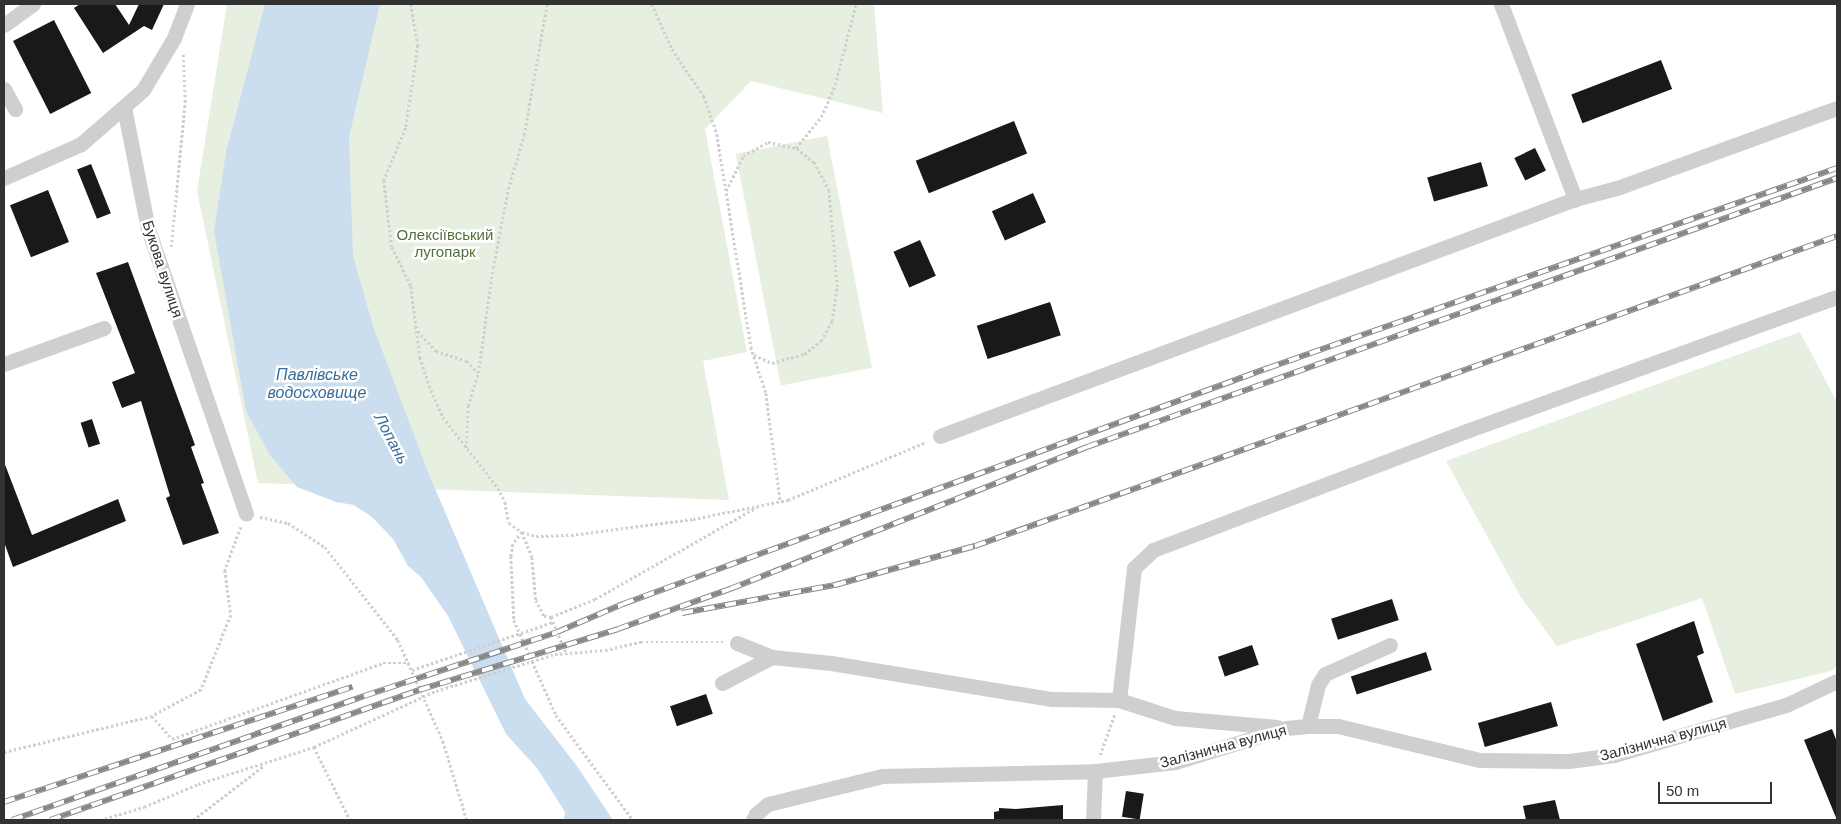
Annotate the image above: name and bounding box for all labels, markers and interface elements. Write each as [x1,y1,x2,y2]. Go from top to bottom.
street label: Букова вулиця [139,218,187,320]
park label: Олексіївський лугопарк [397,225,493,260]
water label: Павлівське водосховище [268,365,366,403]
water label: Лопань [370,410,412,468]
street label: Залізнична вулиця [1598,713,1728,765]
street label: Залізнична вулиця [1158,720,1288,772]
scale bar [1661,772,1775,804]
text: 50 m [1666,782,1699,799]

